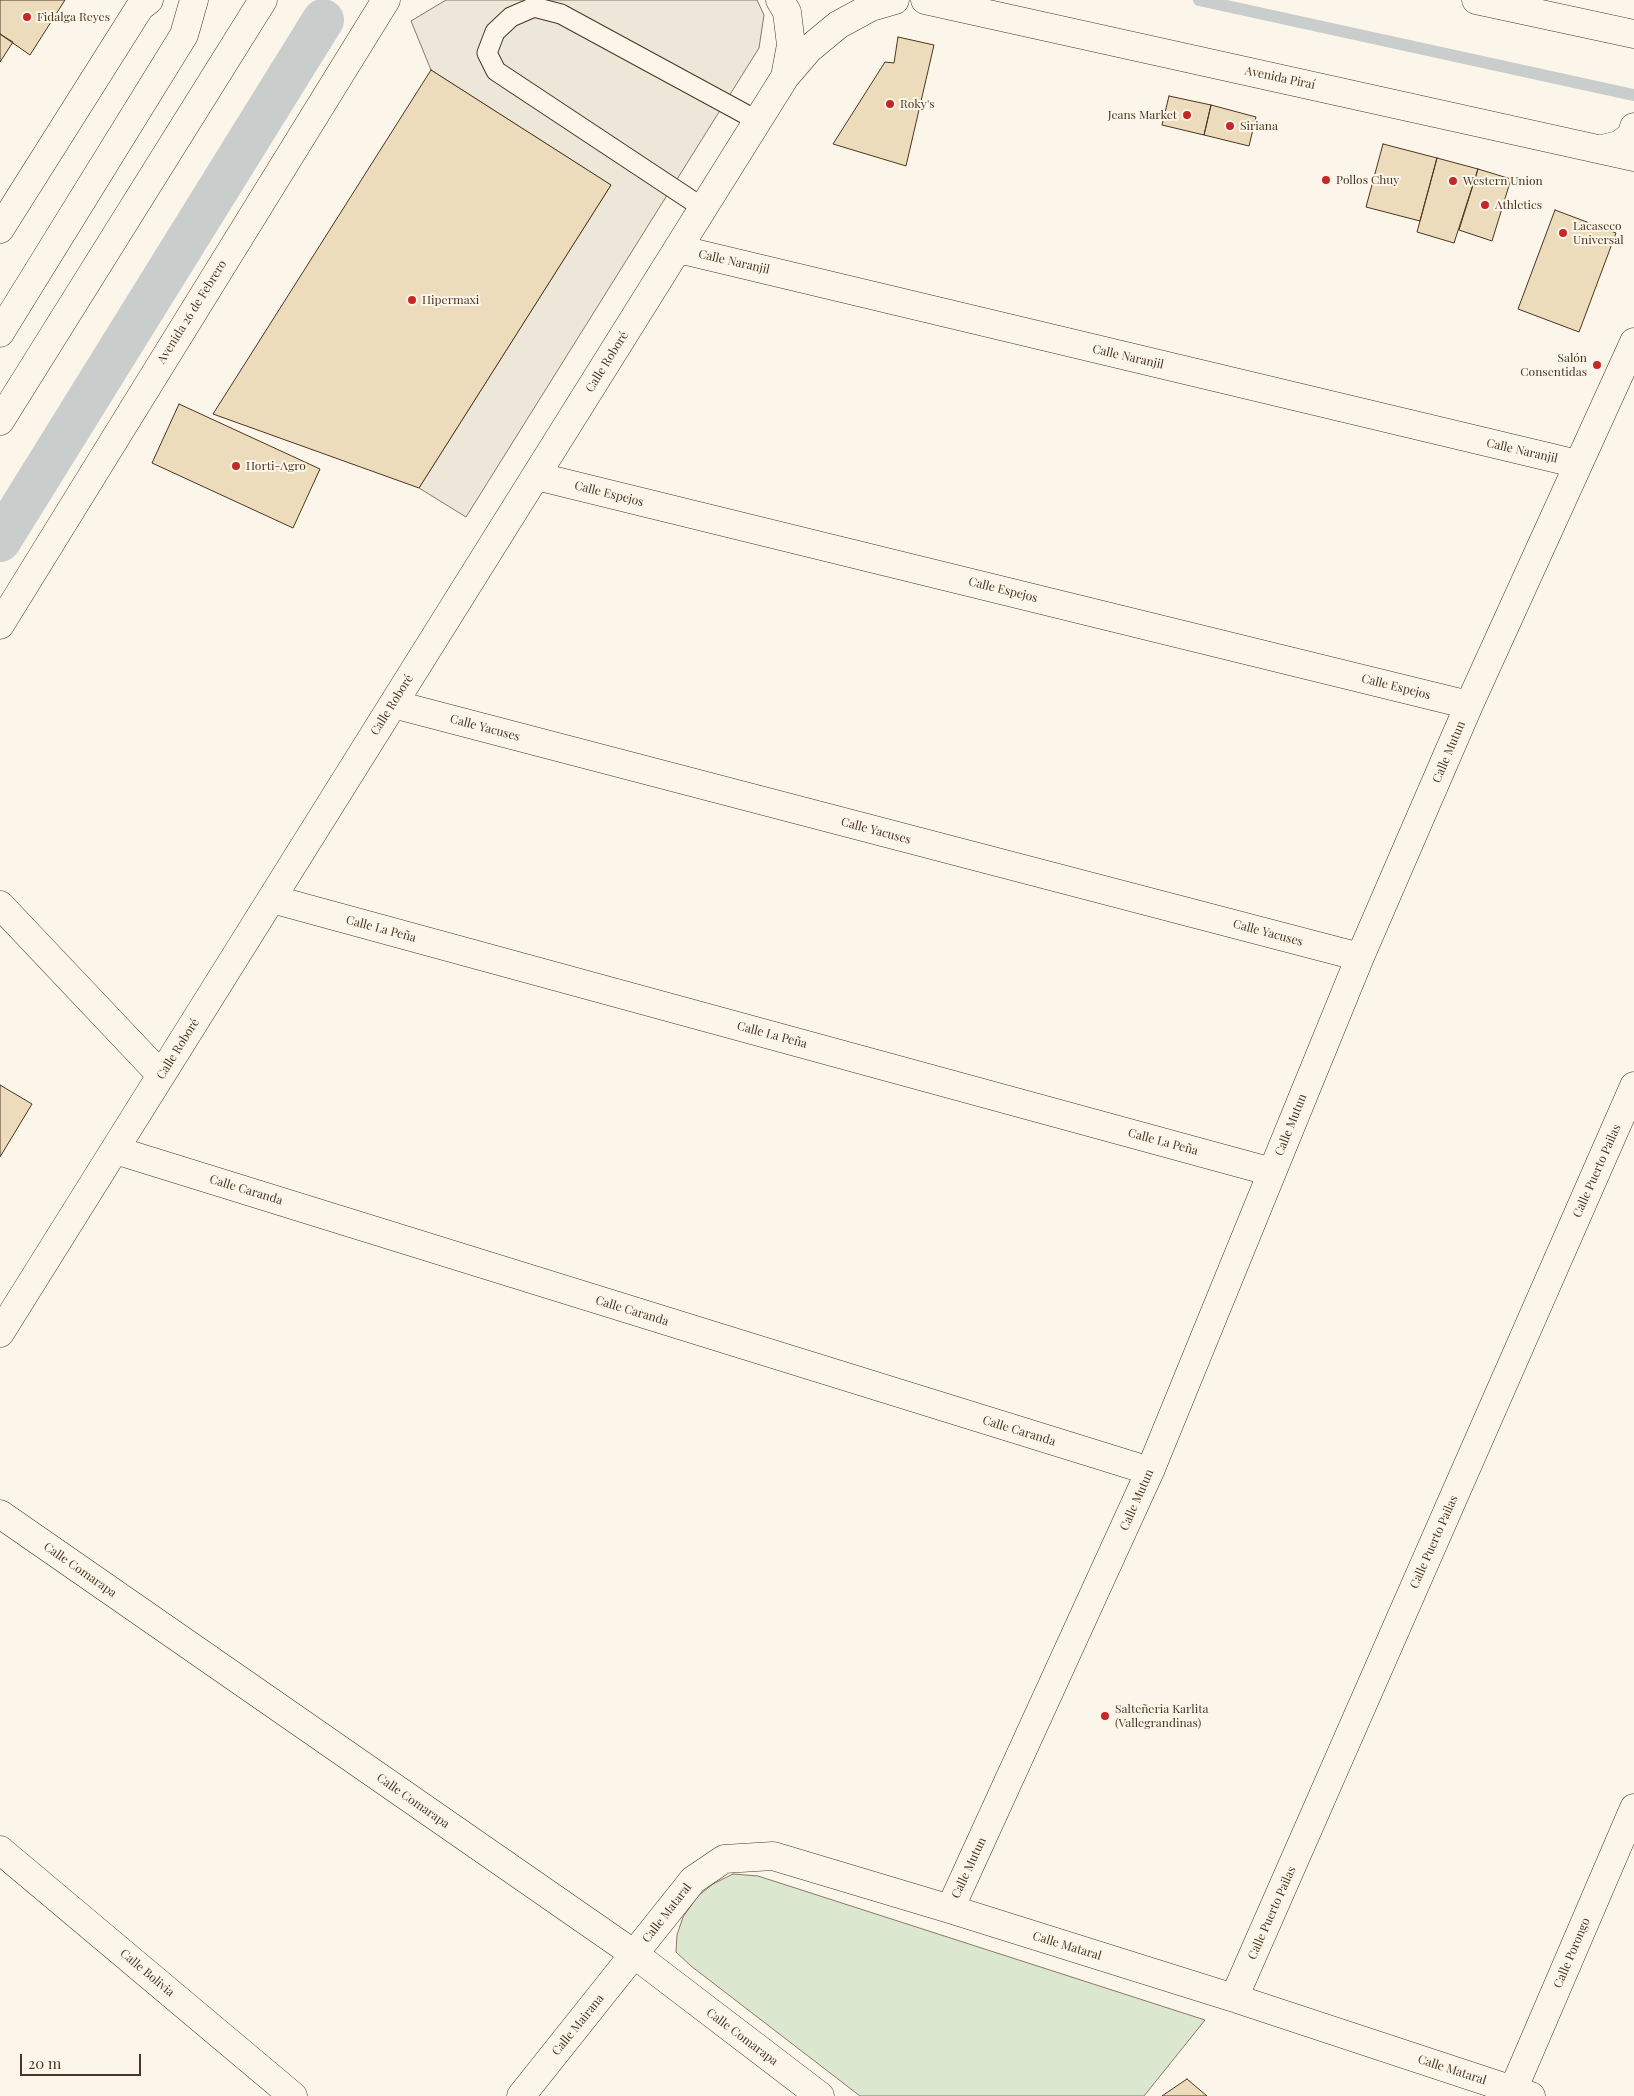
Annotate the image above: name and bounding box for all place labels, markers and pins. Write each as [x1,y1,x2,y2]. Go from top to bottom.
place label: Fidalga Reyes [37,10,110,24]
marker: Fidalga Reyes [21,11,33,23]
place label: Roky's [900,97,935,111]
marker: Roky's [884,98,896,110]
place label: Jeans Market [1108,108,1177,122]
marker: Jeans Market [1181,109,1193,121]
place label: Siriana [1240,119,1278,133]
marker: Siriana [1224,120,1236,132]
place label: Pollos Chuy [1336,173,1399,187]
marker: Pollos Chuy [1320,174,1332,186]
place label: Western Union [1463,174,1543,188]
marker: Western Union [1447,175,1459,187]
place label: Athletics [1495,198,1542,212]
marker: Athletics [1479,199,1491,211]
place label: Lacaseco Universal [1573,219,1624,247]
marker: Lacaseco Universal [1557,227,1569,239]
place label: Hipermaxi [422,293,479,307]
marker: Hipermaxi [406,294,418,306]
place label: Salón Consentidas [1520,351,1587,379]
marker: Salón Consentidas [1591,359,1603,371]
place label: Horti-Agro [246,459,306,473]
marker: Horti-Agro [230,460,242,472]
place label: Salteñeria Karlita (Vallegrandinas) [1115,1702,1208,1730]
marker: Salteñeria Karlita (Vallegrandinas) [1099,1710,1111,1722]

